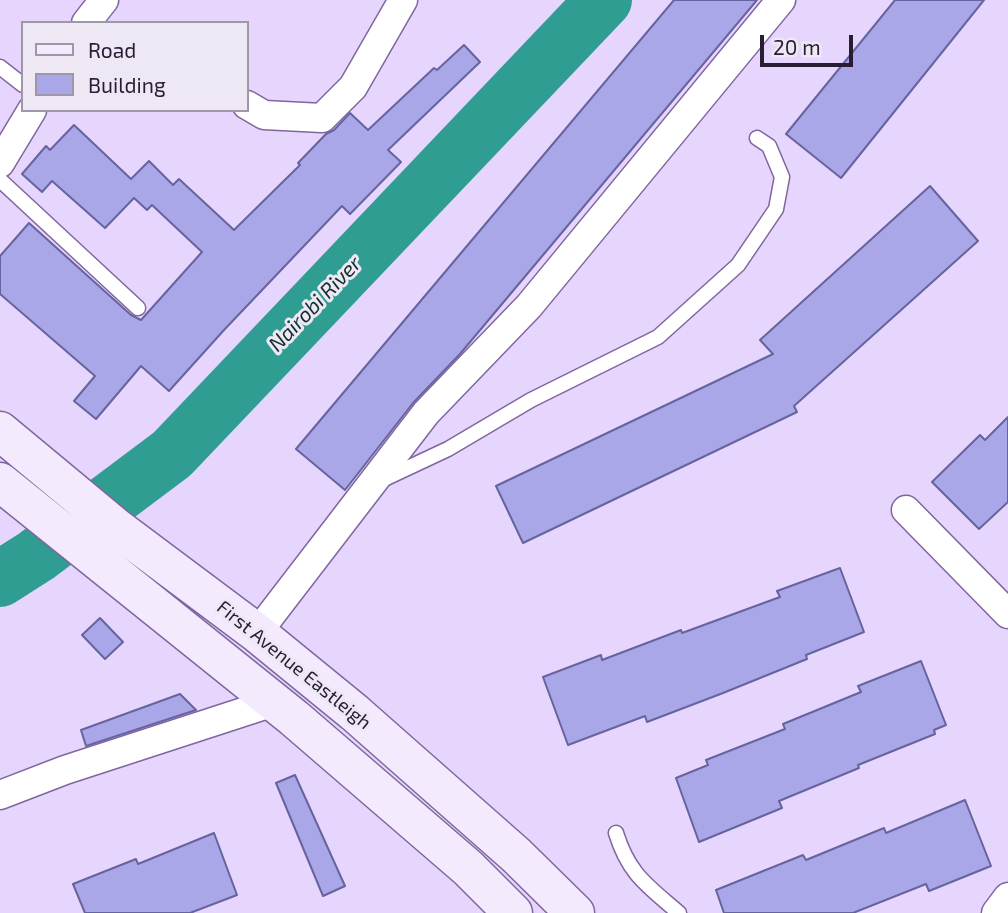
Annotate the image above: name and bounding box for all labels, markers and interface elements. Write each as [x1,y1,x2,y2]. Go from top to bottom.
legend [21,21,248,112]
scale bar [763,21,856,65]
text: 20 m [773,34,821,59]
text: Road [88,37,136,62]
text: Building [88,72,166,97]
water label: Nairobi River [263,251,367,357]
street label: First Avenue Eastleigh [212,596,376,734]

